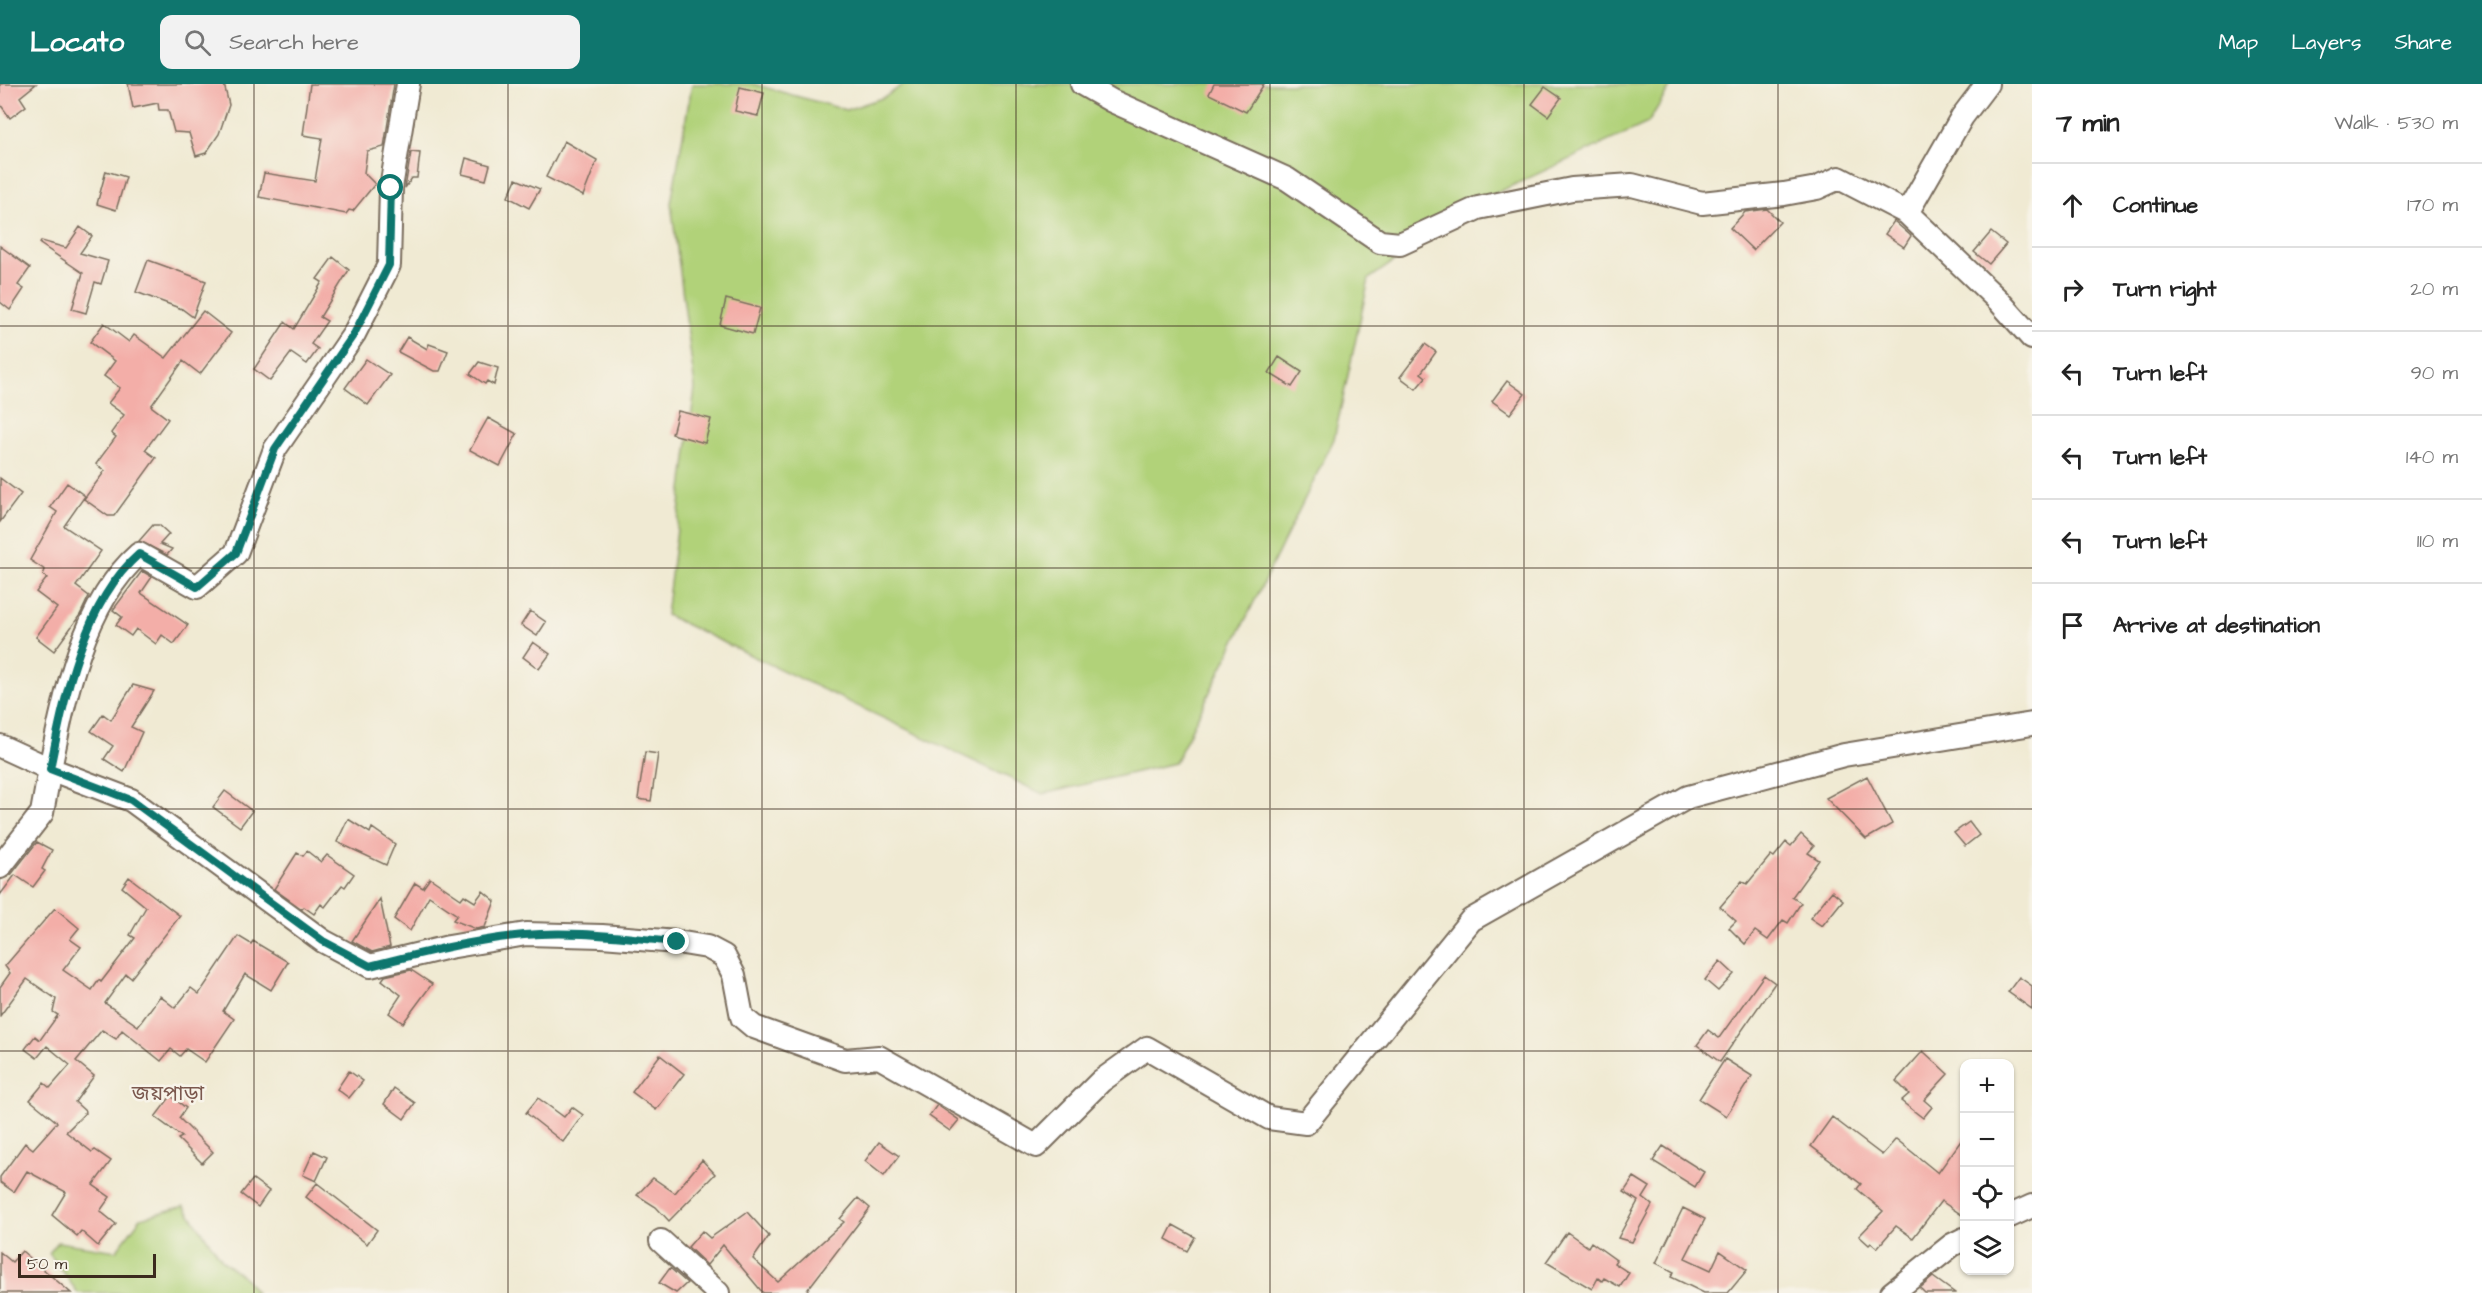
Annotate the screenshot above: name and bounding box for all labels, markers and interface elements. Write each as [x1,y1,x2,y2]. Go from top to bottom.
search box [160,15,580,69]
text: Locato [30,23,124,62]
icon: search [181,26,214,59]
text: Search here [229,27,359,58]
text: Map [2218,28,2258,57]
text: Layers [2291,28,2361,57]
text: Share [2394,28,2452,57]
text: 7 min [2056,105,2120,141]
text: Walk · 530 m [2334,109,2458,137]
route start [377,174,403,200]
icon: ahead [2056,189,2089,222]
text: Continue [2113,190,2198,221]
text: 170 m [2407,191,2458,219]
icon: right [2056,273,2089,306]
text: Turn right [2113,274,2216,305]
text: 20 m [2410,275,2458,303]
icon: left [2056,357,2089,390]
text: Turn left [2113,358,2207,389]
text: 90 m [2410,359,2458,387]
icon: left [2056,441,2089,474]
text: Turn left [2113,442,2207,473]
text: 140 m [2406,443,2458,471]
icon: left [2056,525,2089,558]
text: Turn left [2113,526,2207,557]
text: 110 m [2417,527,2458,555]
icon: arrive [2056,609,2089,642]
text: Arrive at destination [2113,610,2320,641]
route end [663,928,689,954]
map controls [1960,1059,2014,1275]
button: + [1960,1059,2014,1113]
district label: জয়পাড়া [131,1079,205,1108]
button: − [1960,1113,2014,1167]
button: locate [1960,1167,2014,1221]
button: layers [1960,1221,2014,1275]
scale bar [18,1251,156,1278]
text: 50 m [27,1253,67,1275]

